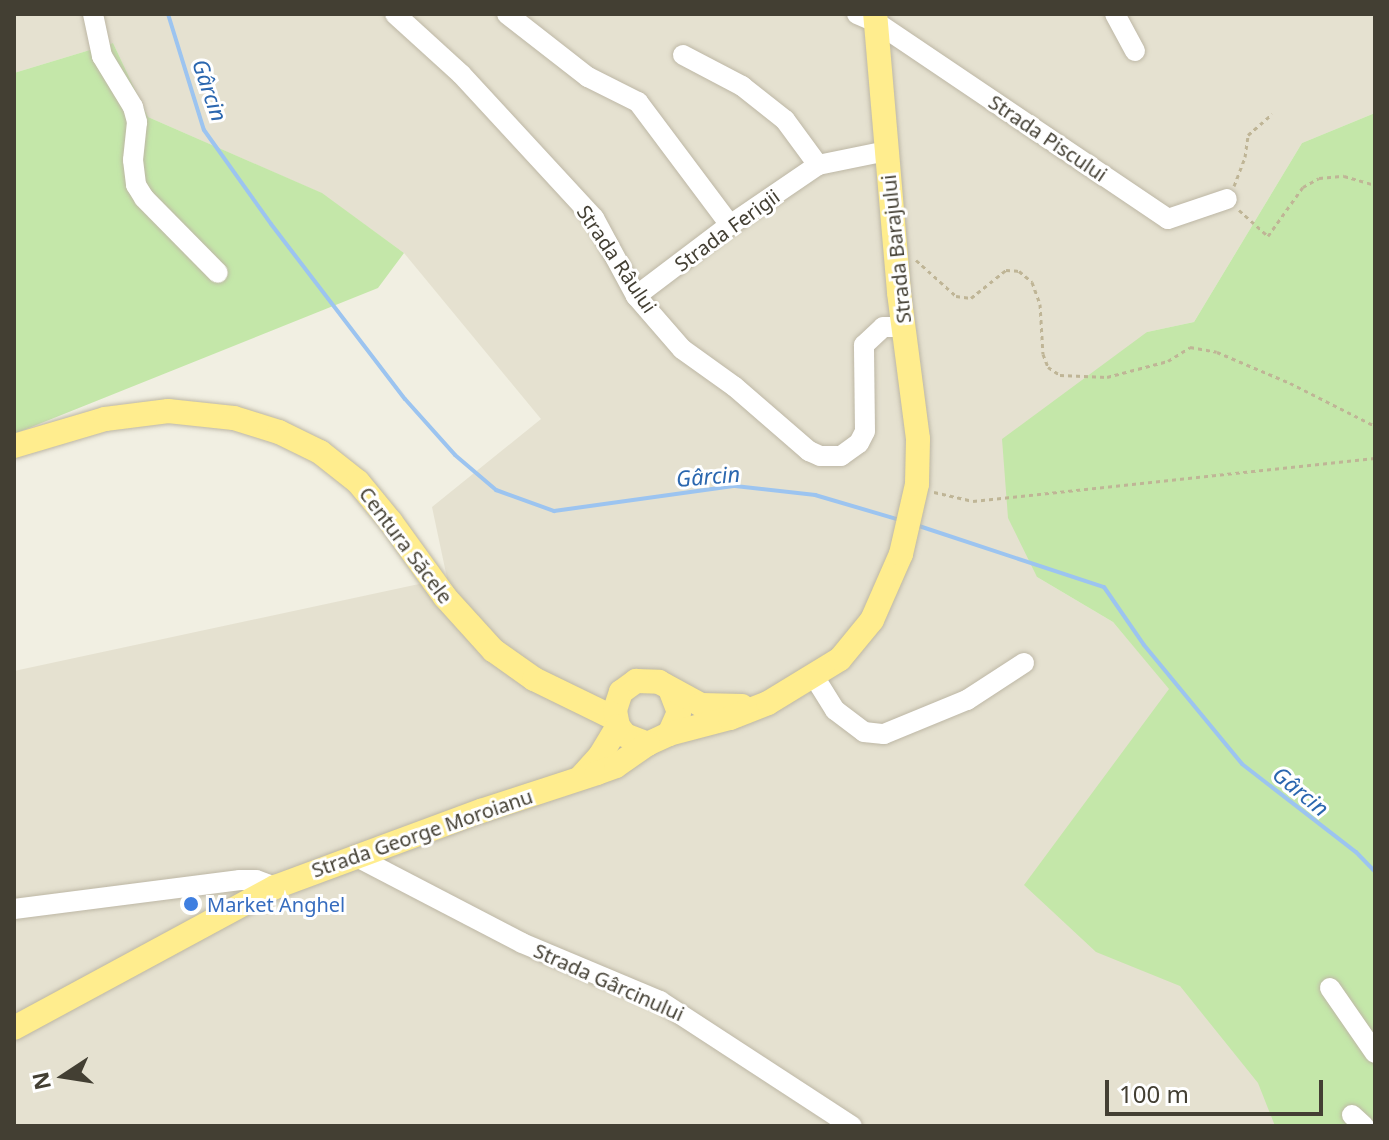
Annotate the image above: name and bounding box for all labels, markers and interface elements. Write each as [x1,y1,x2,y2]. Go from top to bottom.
water label: Gârcin [187,55,233,125]
street label: Strada Piscului [984,90,1112,186]
street label: Strada Barajului [876,173,916,325]
street label: Strada Ferigii [670,184,784,276]
street label: Strada Râului [572,201,662,317]
water label: Gârcin [675,460,741,492]
street label: Centura Săcele [354,482,458,608]
water label: Gârcin [1268,761,1334,821]
street label: Strada George Moroianu [308,784,536,882]
place label: Market Anghel [207,892,345,916]
marker: Market Anghel [182,895,200,913]
street label: Strada Gârcinului [530,938,688,1026]
north arrow [24,1036,104,1116]
scale bar [1109,1064,1327,1114]
text: N [24,1069,57,1093]
text: 100 m [1119,1077,1189,1110]

